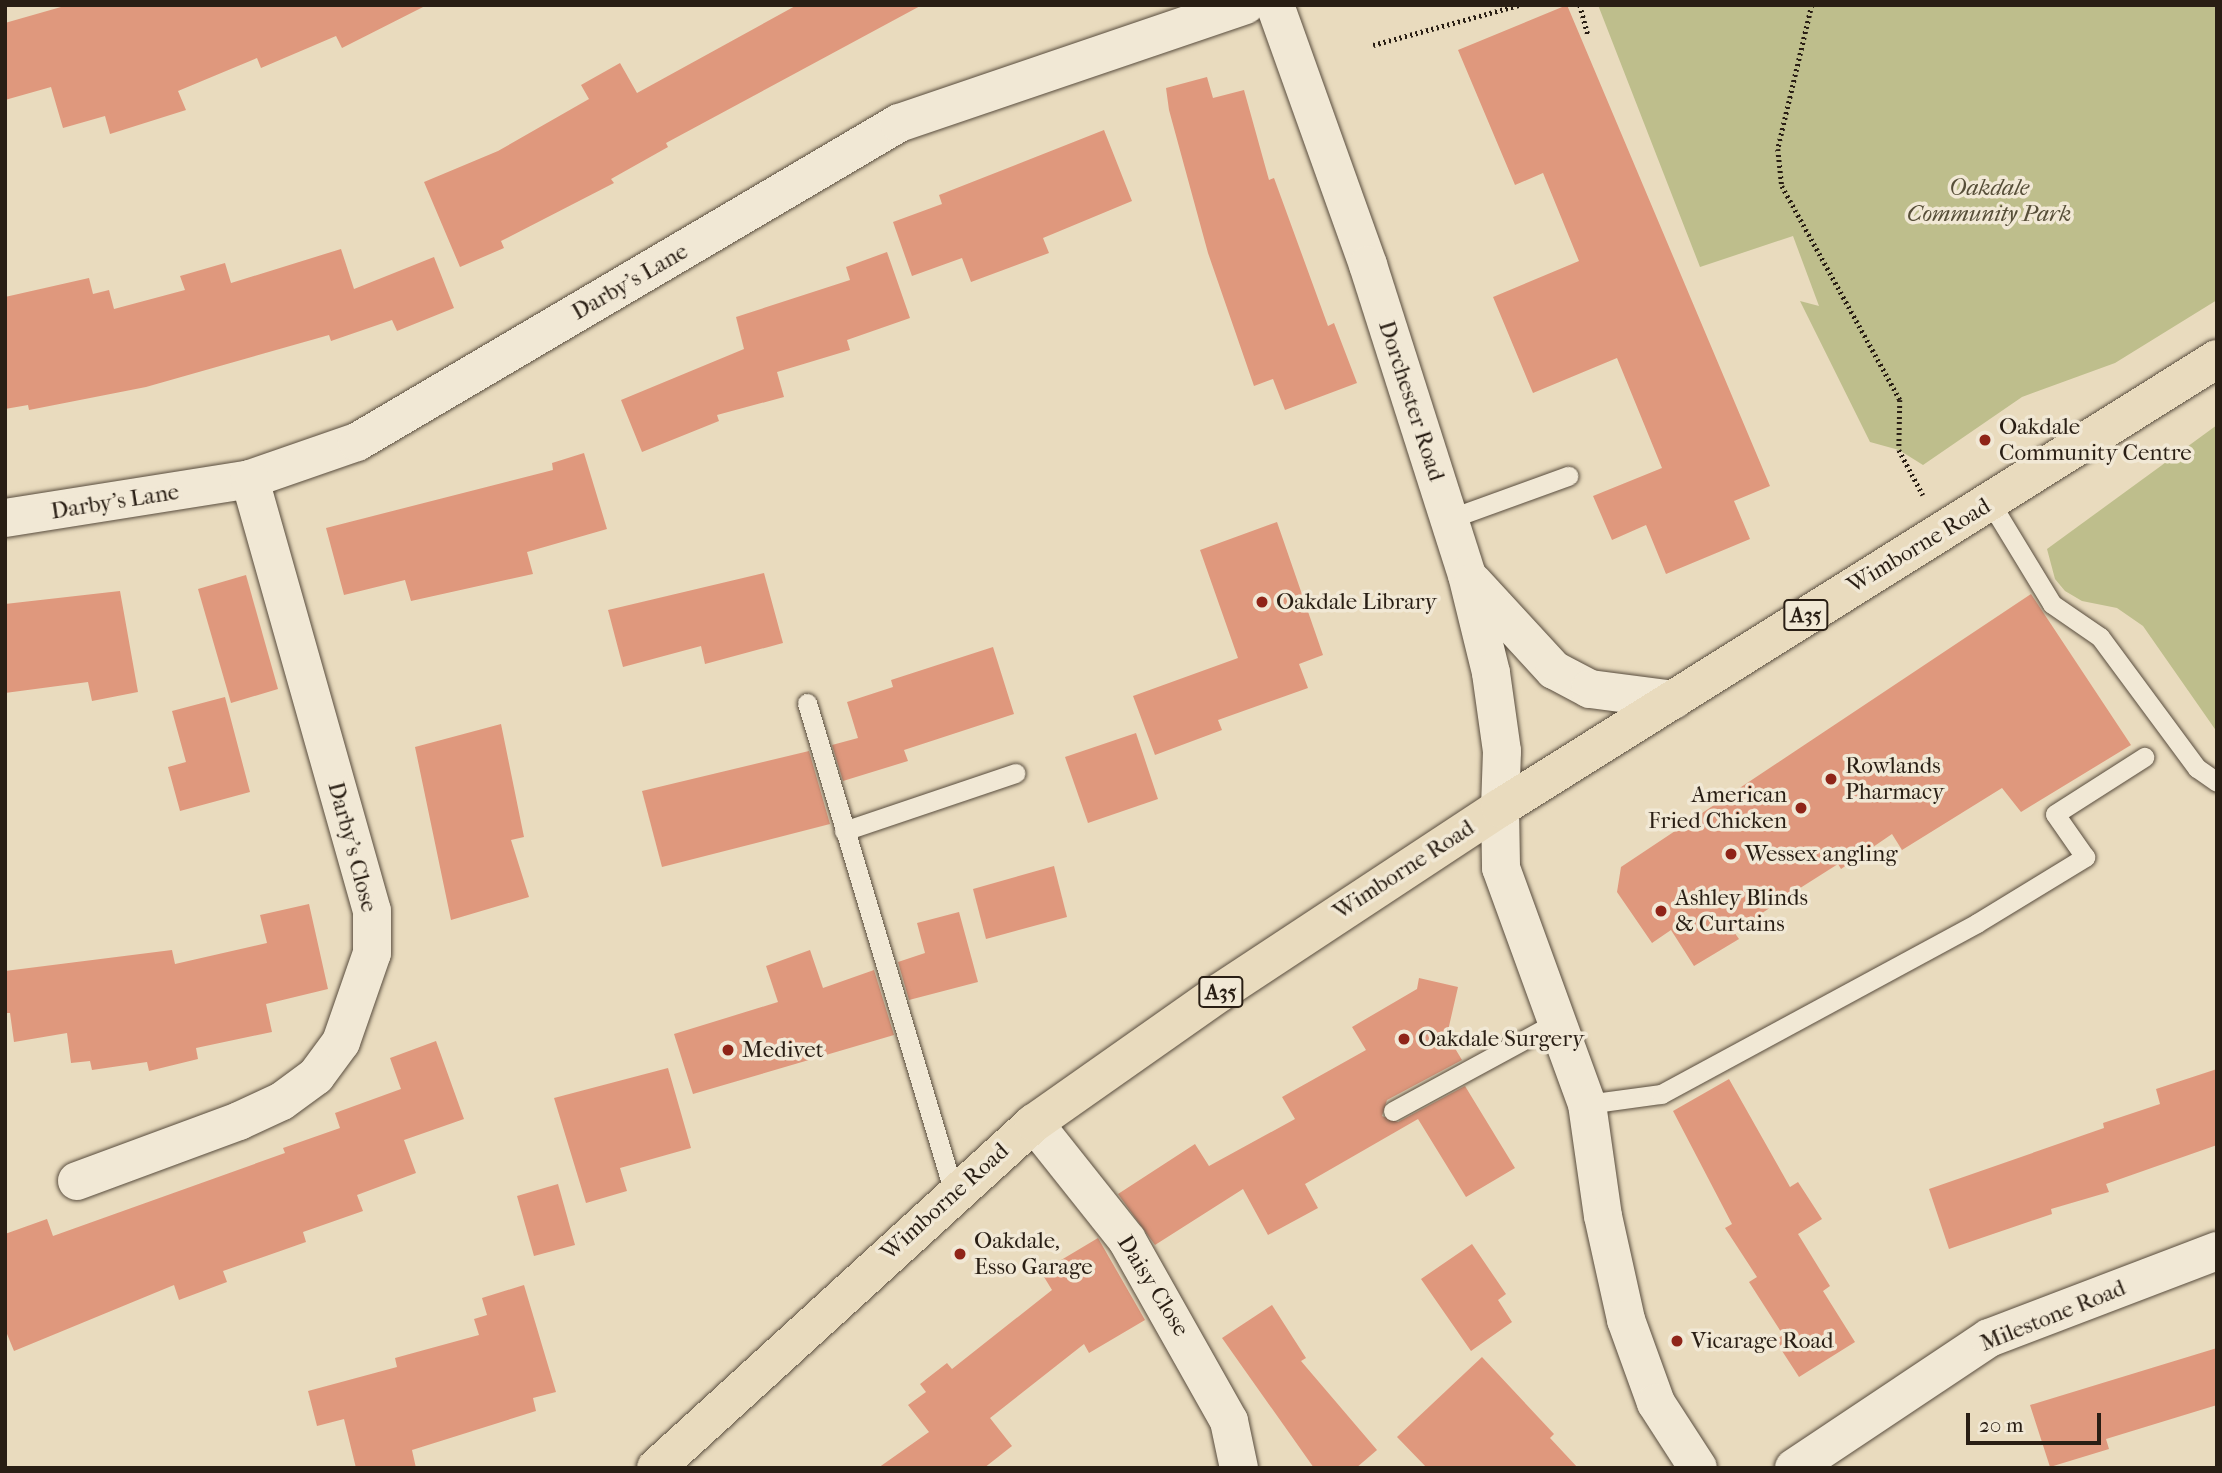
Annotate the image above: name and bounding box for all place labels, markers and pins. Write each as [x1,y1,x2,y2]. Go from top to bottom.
place label: Oakdale Community Centre [1999,413,2192,467]
marker: Oakdale Community Centre [1977,432,1993,448]
place label: Oakdale Library [1276,588,1437,616]
marker: Oakdale Library [1254,594,1270,610]
place label: Rowlands Pharmacy [1845,752,1944,806]
marker: Rowlands Pharmacy [1823,771,1839,787]
place label: American Fried Chicken [1648,781,1787,835]
marker: American Fried Chicken [1793,800,1809,816]
place label: Wessex angling [1745,840,1898,868]
marker: Wessex angling [1723,846,1739,862]
place label: Ashley Blinds & Curtains [1675,884,1808,938]
marker: Ashley Blinds & Curtains [1653,903,1669,919]
place label: Oakdale Surgery [1418,1025,1584,1053]
marker: Oakdale Surgery [1396,1031,1412,1047]
place label: Medivet [742,1036,824,1064]
marker: Medivet [720,1042,736,1058]
place label: Oakdale, Esso Garage [974,1227,1093,1281]
marker: Oakdale, Esso Garage [952,1246,968,1262]
place label: Vicarage Road [1691,1327,1834,1355]
marker: Vicarage Road [1669,1333,1685,1349]

